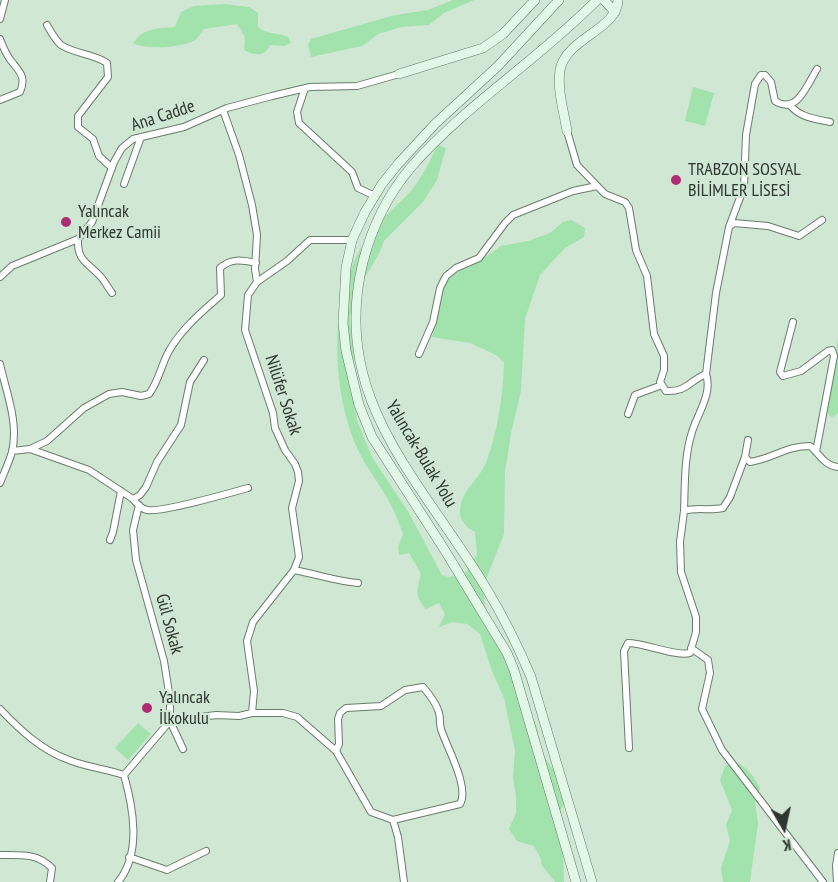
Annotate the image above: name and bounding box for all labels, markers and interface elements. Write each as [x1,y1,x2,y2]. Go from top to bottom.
street label: Ana Cadde [128,96,198,136]
place label: TRABZON SOSYAL BİLİMLER LİSESİ [688,159,801,201]
marker: TRABZON SOSYAL BİLİMLER LİSESİ [669,173,683,187]
place label: Yalıncak Merkez Camii [78,201,161,244]
marker: Yalıncak Merkez Camii [59,215,73,229]
street label: Nilüfer Sokak [260,352,306,438]
street label: Yalıncak-Bulak Yolu [381,397,461,511]
street label: Gül Sokak [151,592,187,656]
place label: Yalıncak İlkokulu [159,687,210,730]
marker: Yalıncak İlkokulu [140,701,154,715]
north arrow [754,798,814,858]
text: K [781,835,792,856]

